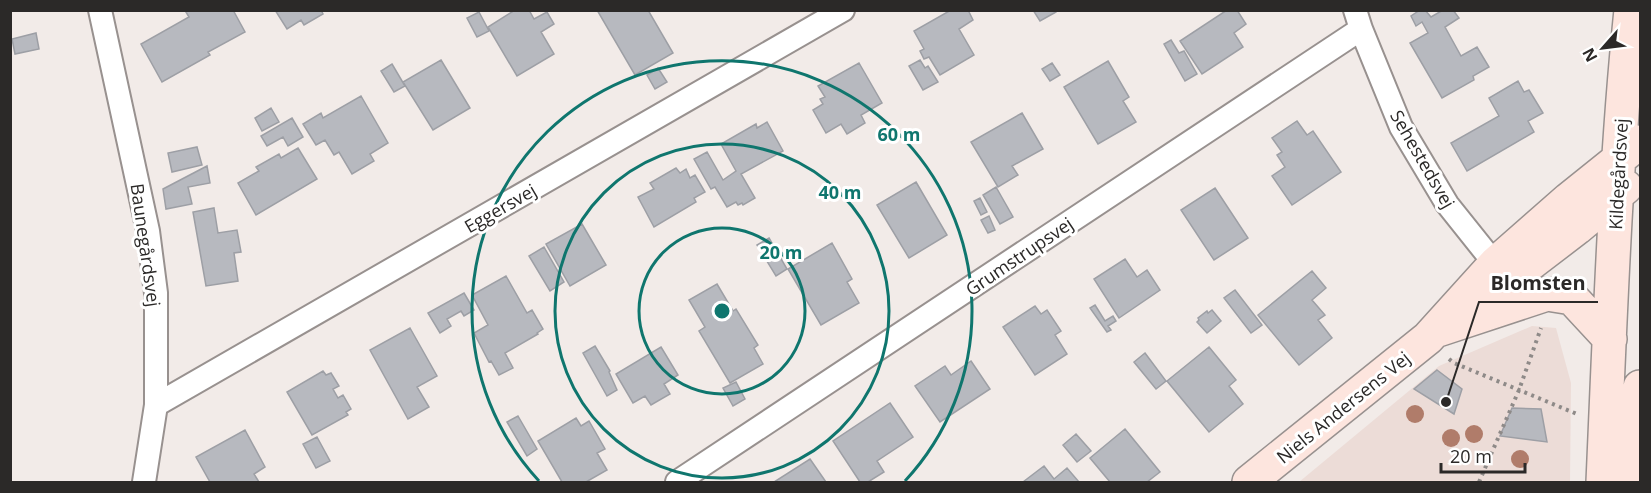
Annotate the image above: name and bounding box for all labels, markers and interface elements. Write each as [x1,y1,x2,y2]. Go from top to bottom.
north arrow [1573,18,1633,78]
text: N [1577,44,1603,66]
street label: Sehestedsvej [1385,106,1461,212]
street label: Kildegårdsvej [1603,118,1633,230]
text: 60 m [878,122,920,146]
street label: Eggersvej [460,178,540,238]
text: 40 m [819,180,861,204]
street label: Baunegårdsvej [125,182,167,308]
street label: Grumstrupsvej [961,211,1077,301]
text: 20 m [760,240,802,264]
callout: Blomsten [1479,264,1598,302]
text: Blomsten [1490,269,1586,296]
centre of rings [712,301,732,321]
street label: Niels Andersens Vej [1271,346,1415,468]
scale bar [1441,436,1525,474]
text: 20 m [1450,444,1492,468]

